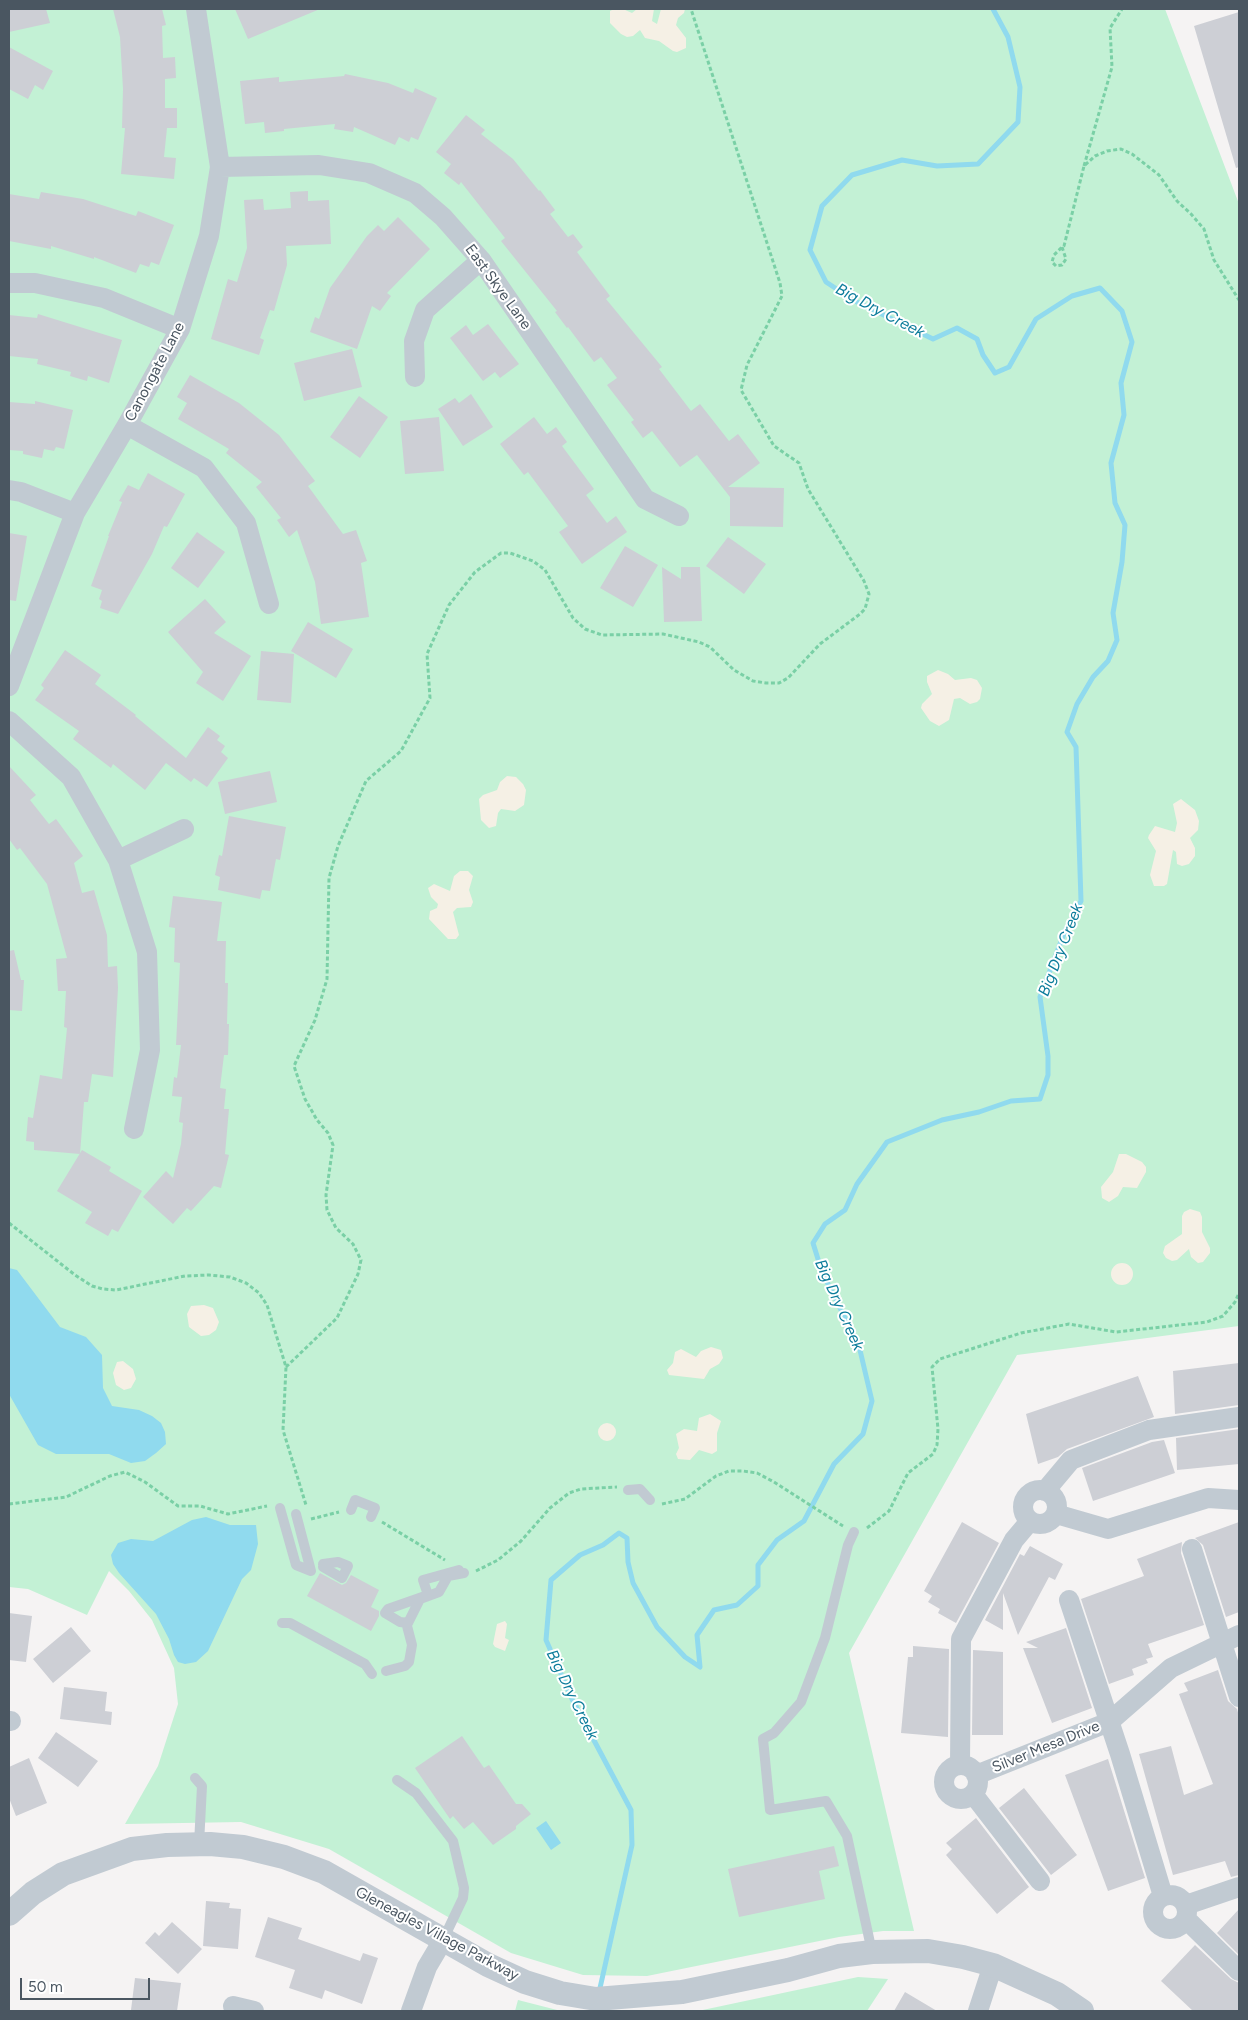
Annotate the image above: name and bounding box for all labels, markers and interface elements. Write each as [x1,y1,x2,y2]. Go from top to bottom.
street label: East Skye Lane [461,241,535,333]
water label: Big Dry Creek [832,280,928,342]
street label: Canongate Lane [121,319,189,425]
water label: Big Dry Creek [1034,901,1088,999]
water label: Big Dry Creek [810,1256,868,1354]
water label: Big Dry Creek [542,1647,602,1743]
street label: Silver Mesa Drive [990,1717,1102,1777]
street label: Gleneagles Village Parkway [352,1883,522,1985]
scale bar [22,1968,152,2000]
text: 50 m [28,1978,63,1996]

